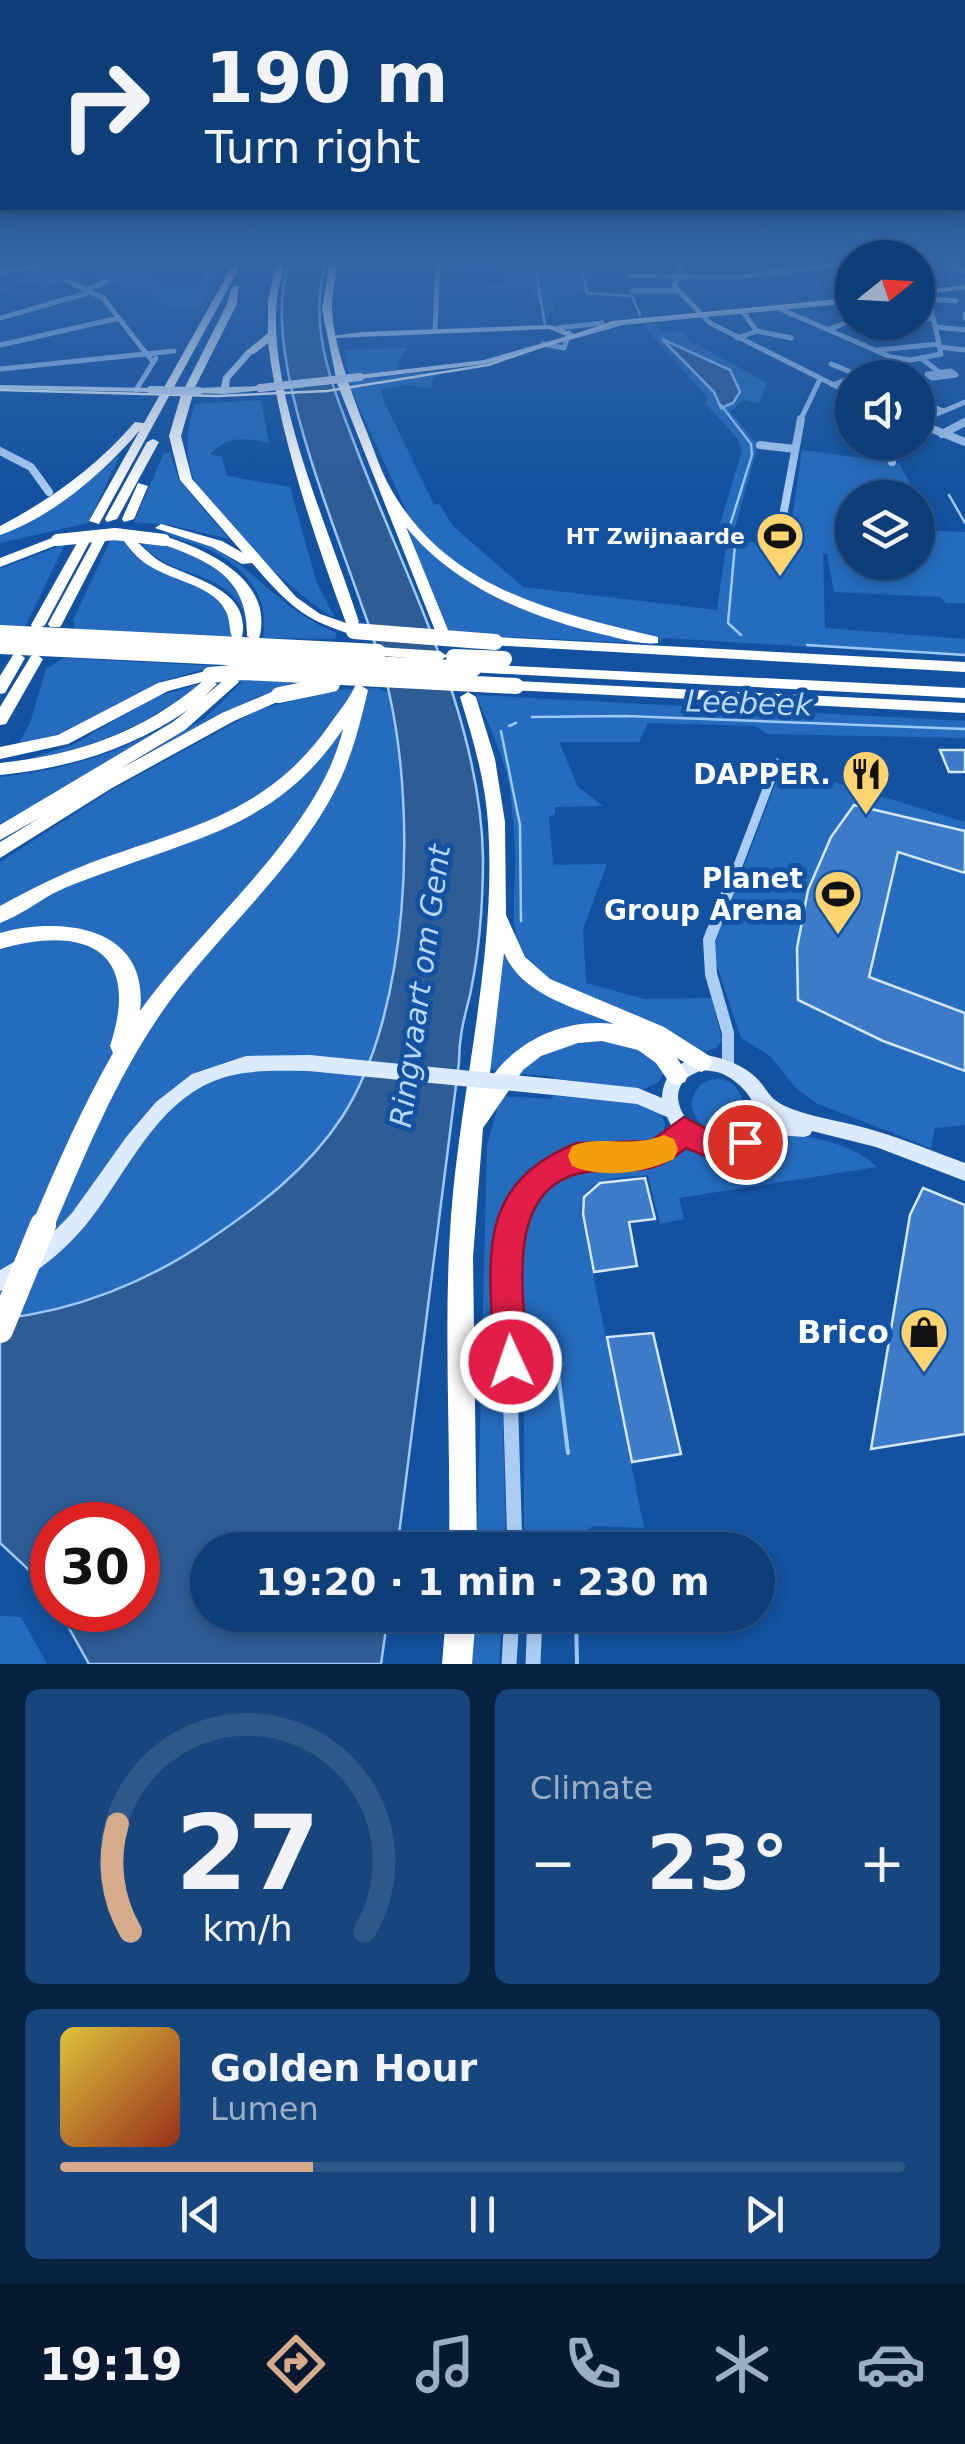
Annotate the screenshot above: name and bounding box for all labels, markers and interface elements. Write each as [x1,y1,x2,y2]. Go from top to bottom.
text: 190 m [205,37,448,119]
icon: right [40,40,170,170]
text: Turn right [205,121,420,174]
north arrow [835,240,935,340]
map controls [835,240,935,580]
button: sound [835,360,935,460]
button: layers [835,480,935,580]
sports icon: HT Zwijnaarde [754,510,806,578]
place label: HT Zwijnaarde [566,524,745,549]
water label: Leebeek [685,683,815,723]
restaurant icon: DAPPER. [840,748,892,816]
place label: DAPPER. [693,758,831,791]
water label: Ringvaart om Gent [383,841,457,1130]
place label: Planet Group Arena [604,862,803,927]
sports icon: Planet Group Arena [812,868,864,936]
pin [703,1100,788,1185]
icon: arrive [718,1115,773,1170]
shop icon: Brico [898,1306,950,1374]
position arrow [459,1310,563,1414]
place label: Brico [797,1313,889,1351]
speed limit sign: 30 [30,1502,160,1632]
text: 19:20 · 1 min · 230 m [255,1560,710,1604]
text: Climate [530,1769,653,1807]
text: 27 [175,1792,320,1914]
text: 23° [647,1819,788,1907]
text: − [530,1831,576,1895]
text: + [859,1831,905,1895]
text: km/h [202,1908,293,1949]
text: Golden Hour [210,2046,477,2090]
text: Lumen [210,2090,319,2128]
icon: previous [173,2187,228,2242]
icon: pause [455,2187,510,2242]
icon: next [737,2187,792,2242]
icon: directions [261,2329,331,2399]
icon: music [410,2329,480,2399]
icon: phone [558,2329,628,2399]
icon: climate [707,2329,777,2399]
icon: car [856,2329,926,2399]
text: 19:19 [39,2338,183,2391]

